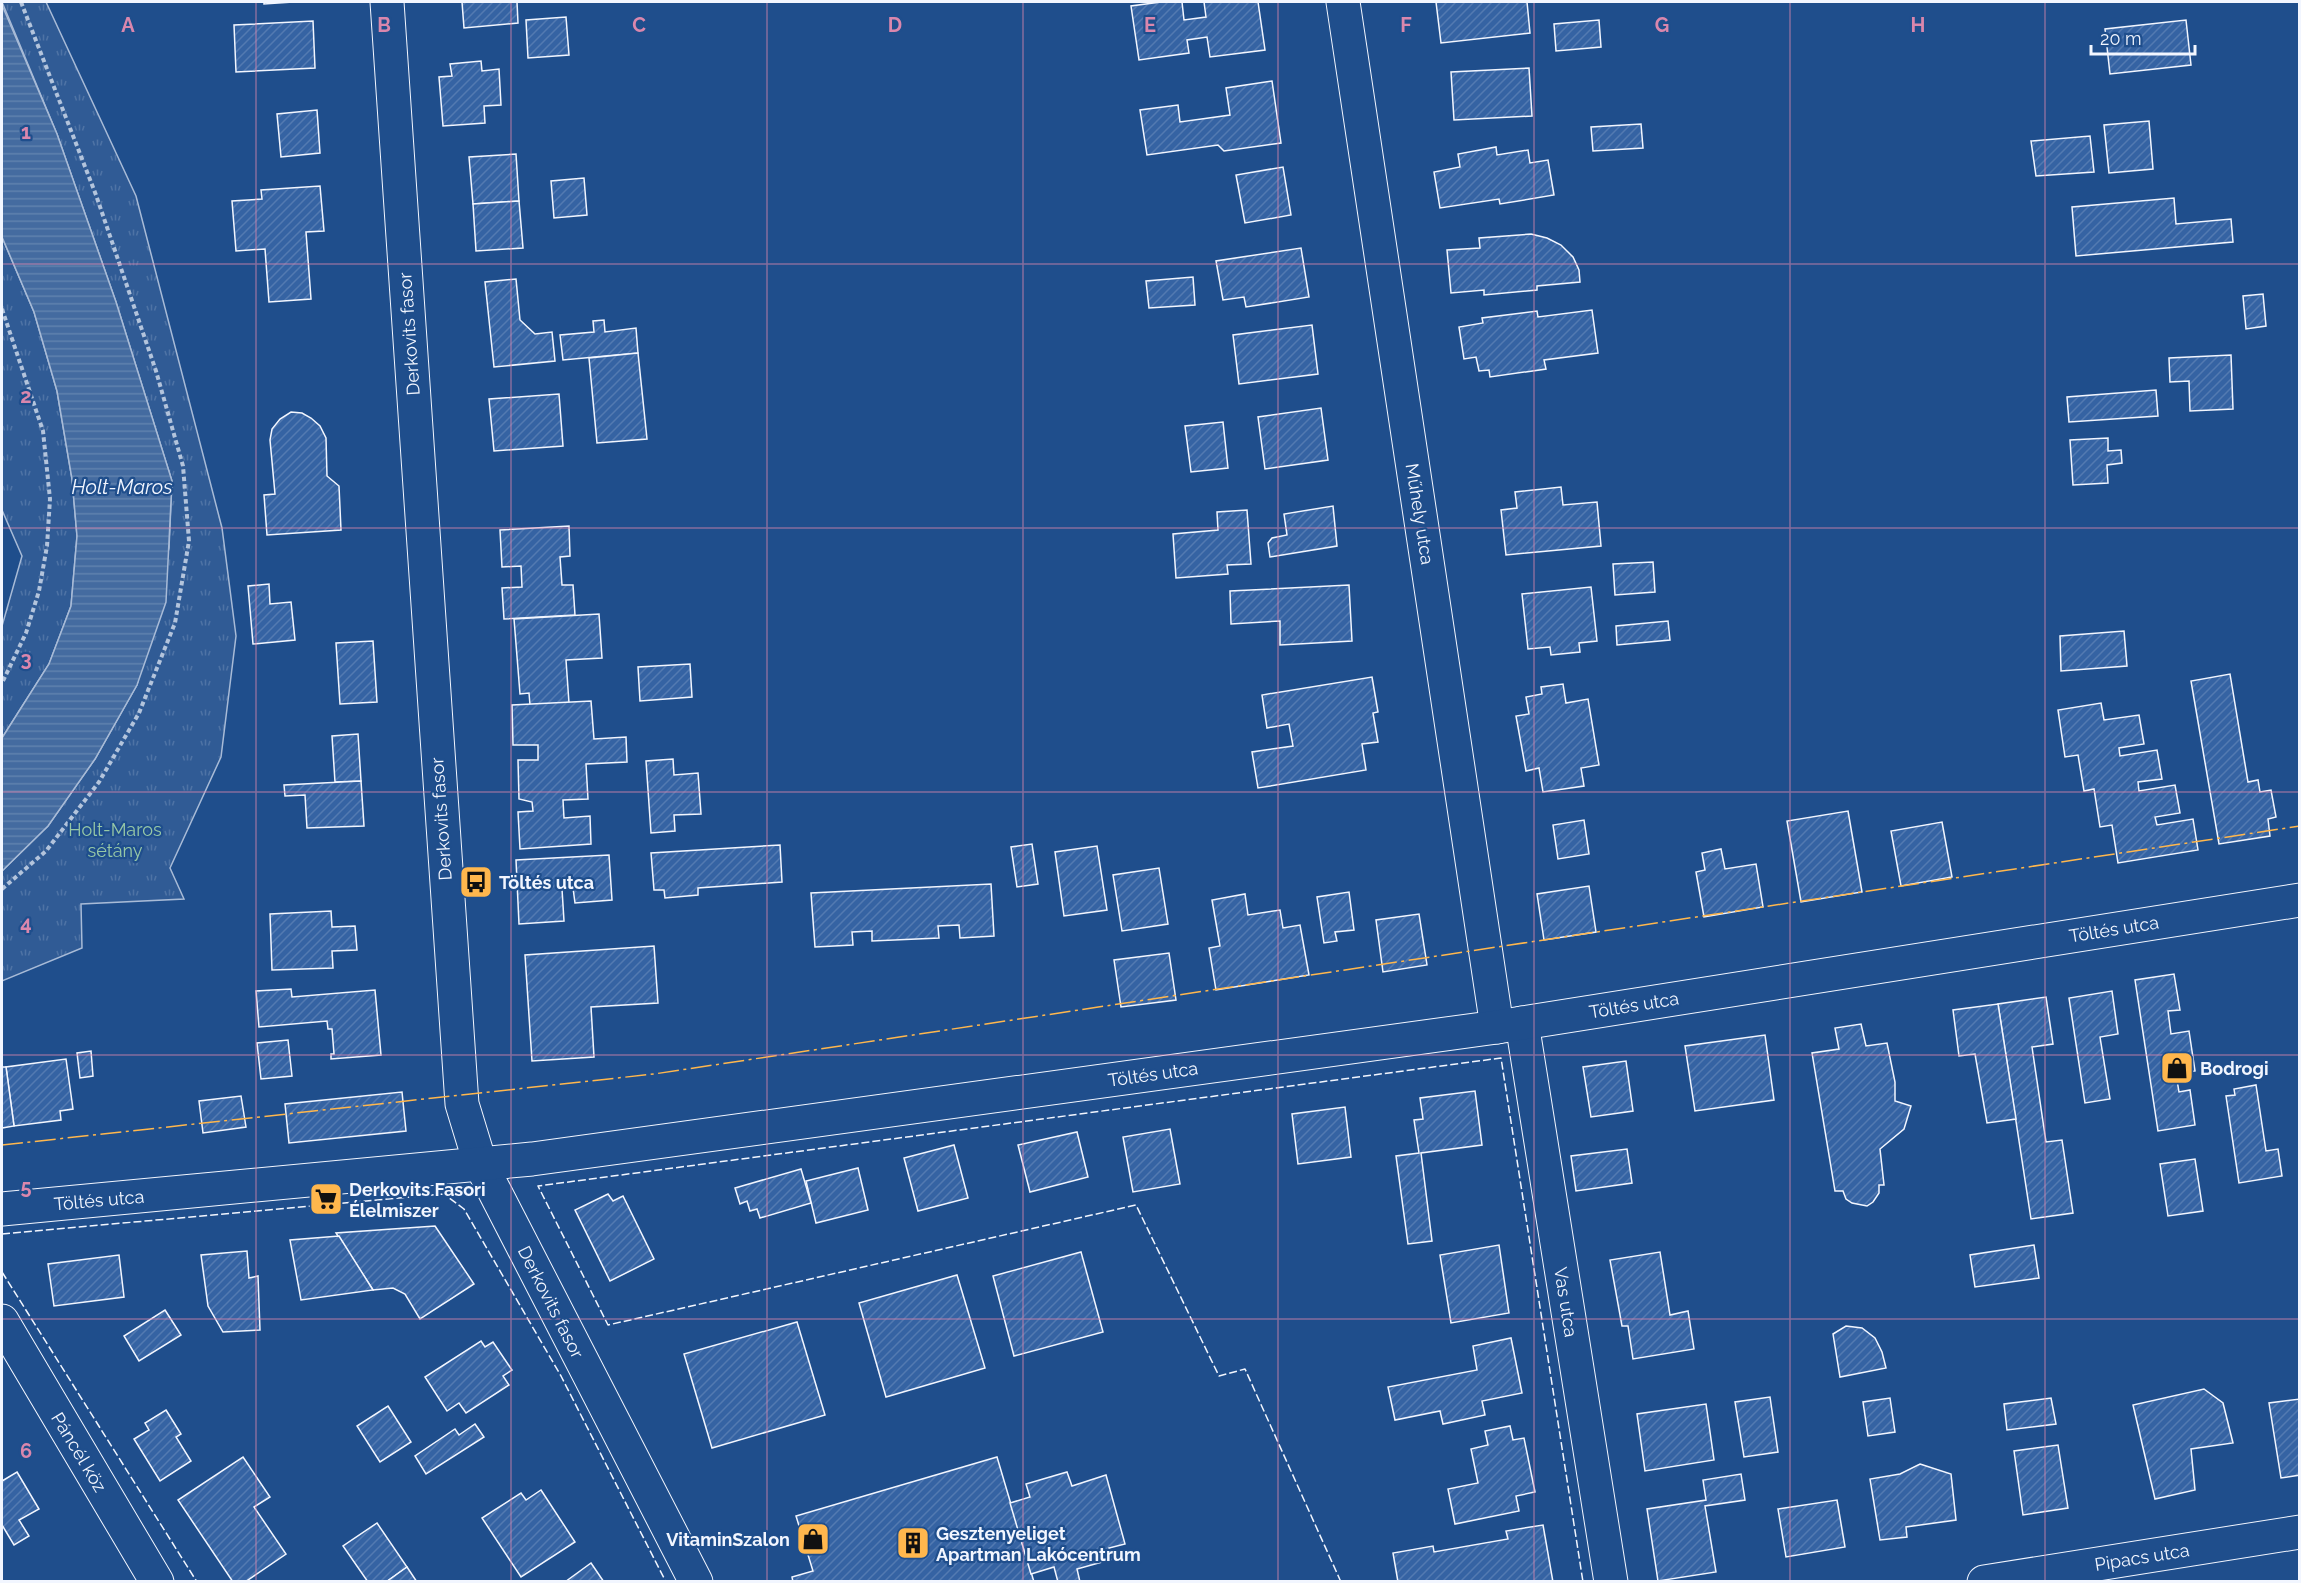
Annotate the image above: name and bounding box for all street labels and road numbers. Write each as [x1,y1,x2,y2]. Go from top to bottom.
street label: Derkovits fasor [394,271,424,396]
street label: Műhely utca [1402,462,1438,566]
street label: Derkovits fasor [426,756,456,881]
street label: Töltés utca [2068,912,2160,946]
street label: Töltés utca [1588,988,1680,1022]
street label: Töltés utca [1107,1057,1199,1091]
street label: Töltés utca [53,1186,145,1214]
street label: Derkovits fasor [514,1242,589,1362]
street label: Vas utca [1550,1265,1582,1339]
street label: Páncél köz [47,1408,111,1496]
street label: Pipacs utca [2093,1539,2191,1575]

